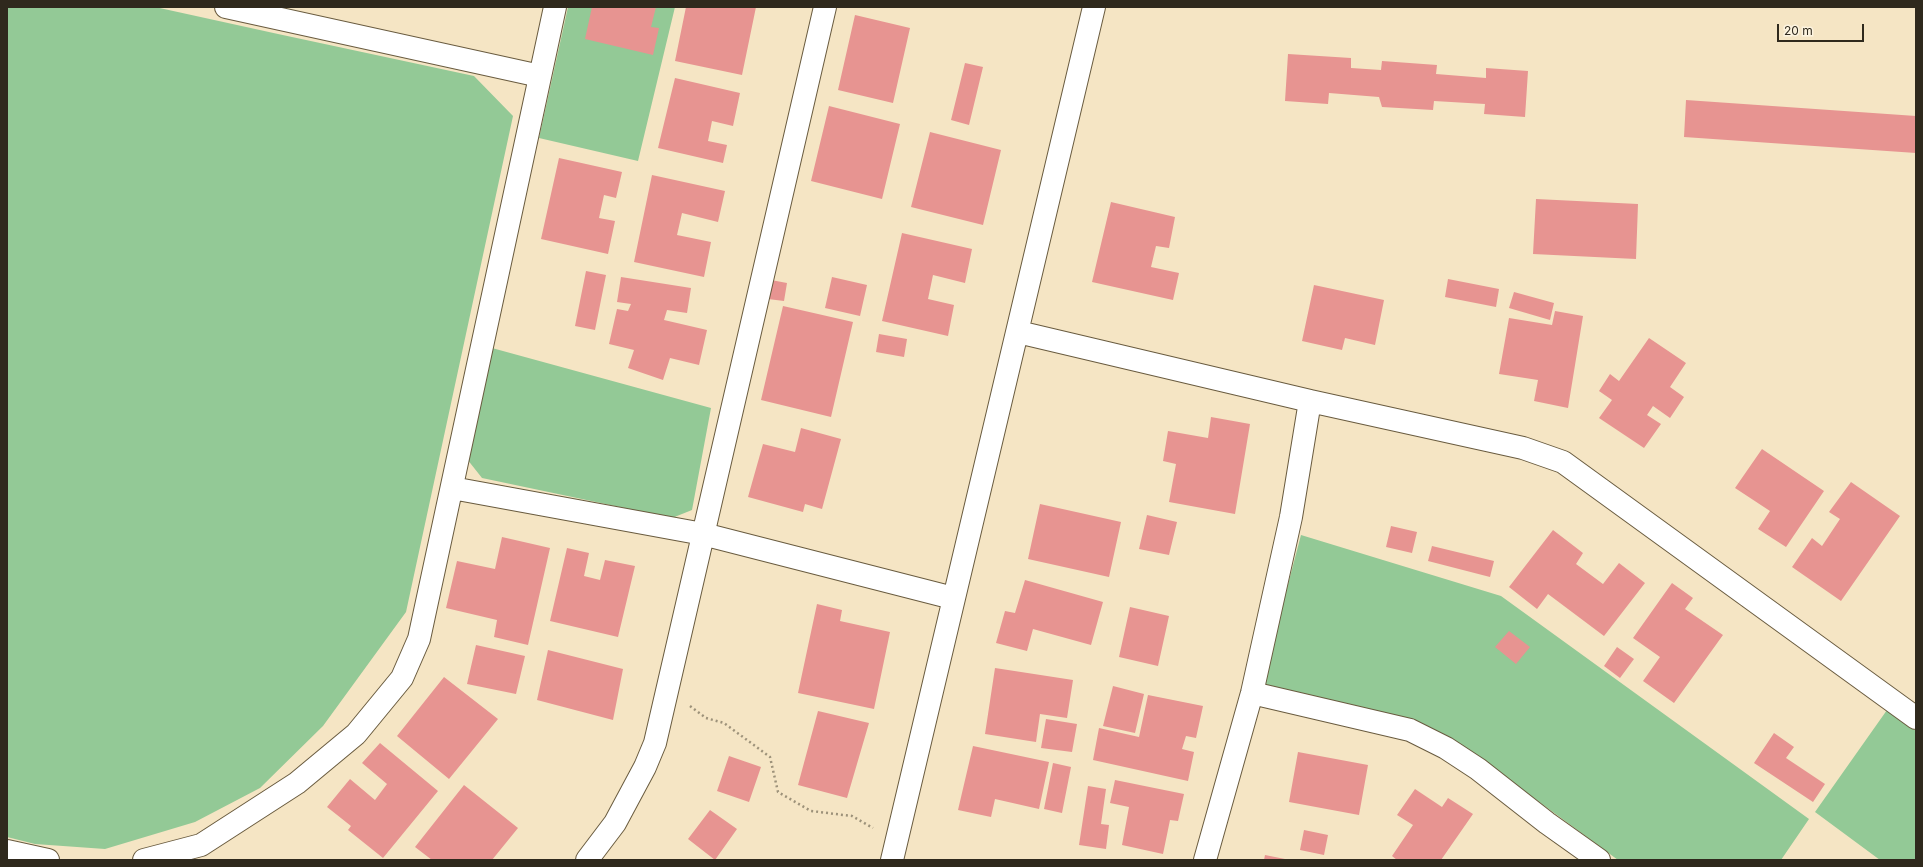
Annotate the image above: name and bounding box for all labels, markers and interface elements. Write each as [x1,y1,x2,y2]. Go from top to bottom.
scale bar [1779,16,1866,42]
text: 20 m [1784,23,1813,38]

